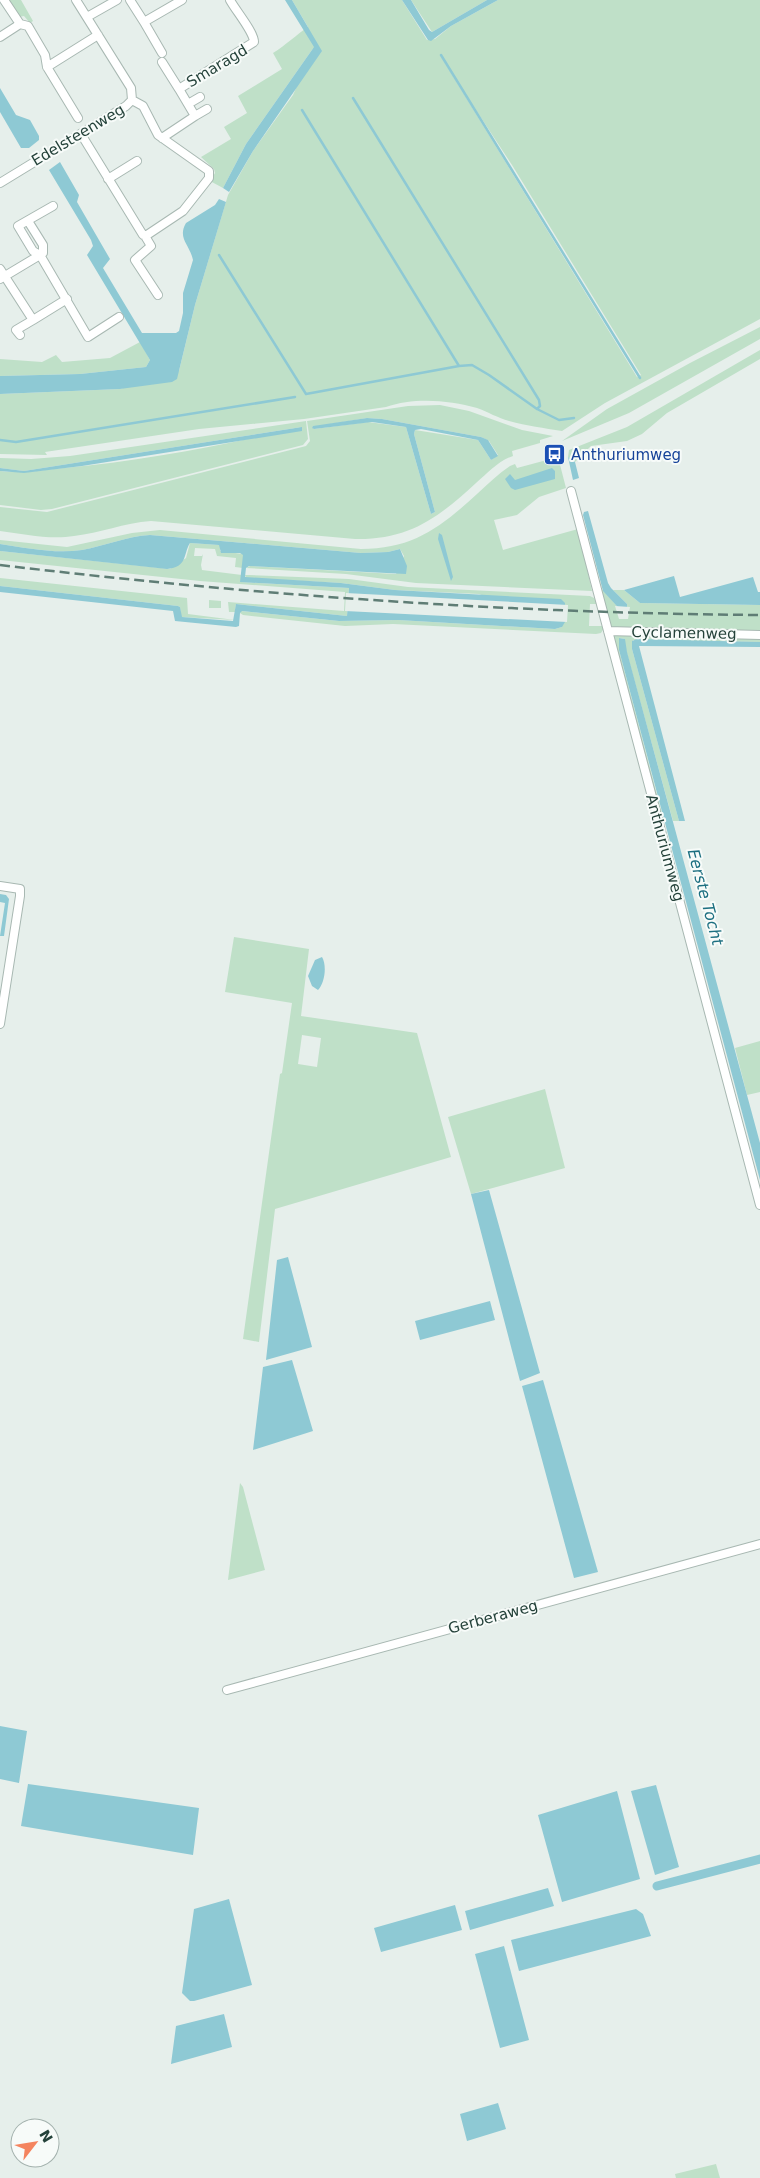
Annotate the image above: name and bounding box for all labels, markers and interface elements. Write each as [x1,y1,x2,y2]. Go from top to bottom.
street label: Smaragd [183,41,251,91]
street label: Edelsteenweg [28,100,128,170]
bus stop icon: Anthuriumweg [543,443,567,467]
place label: Anthuriumweg [571,446,681,464]
street label: Cyclamenweg [631,623,737,643]
street label: Anthuriumweg [642,792,688,904]
water label: Eerste Tocht [684,847,728,948]
street label: Gerberaweg [446,1596,540,1638]
north arrow [10,2118,60,2168]
text: N [36,2127,56,2145]

